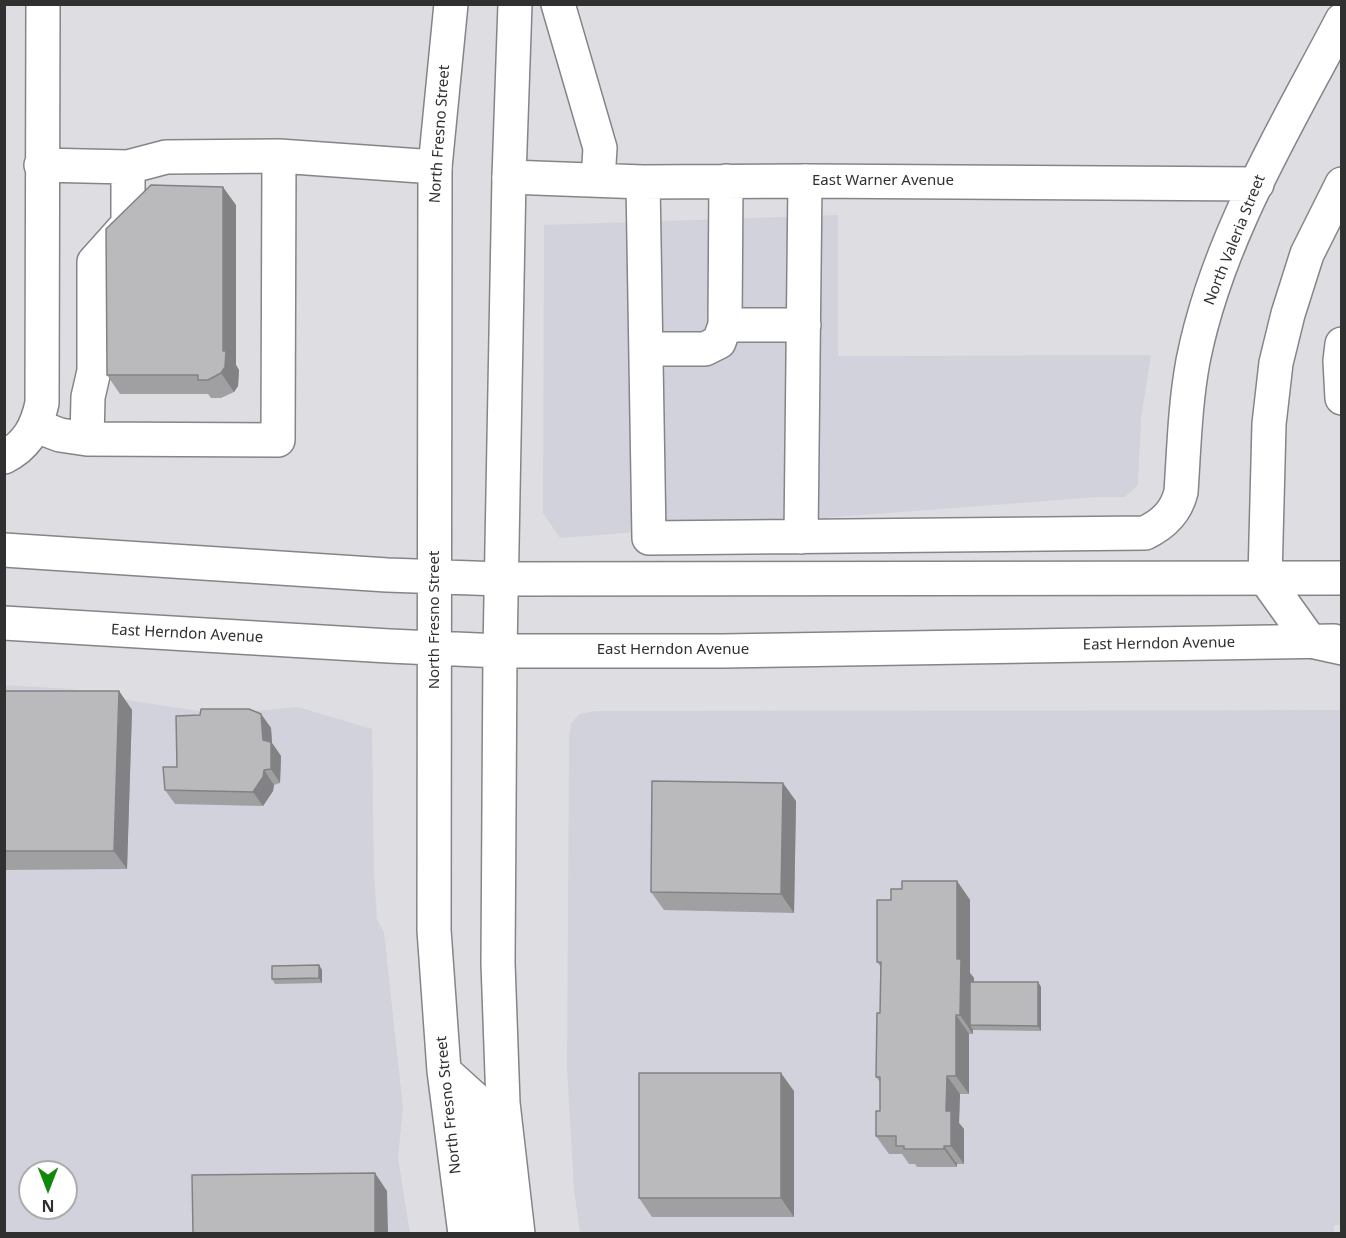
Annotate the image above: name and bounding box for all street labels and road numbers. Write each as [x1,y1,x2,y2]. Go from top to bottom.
street label: North Fresno Street [426,64,454,204]
street label: East Warner Avenue [812,172,954,190]
street label: North Valeria Street [1201,172,1269,308]
street label: North Fresno Street [426,551,444,689]
street label: East Herndon Avenue [110,621,264,647]
street label: East Herndon Avenue [1083,634,1235,654]
street label: East Herndon Avenue [597,641,749,659]
street label: North Fresno Street [433,1035,465,1175]

